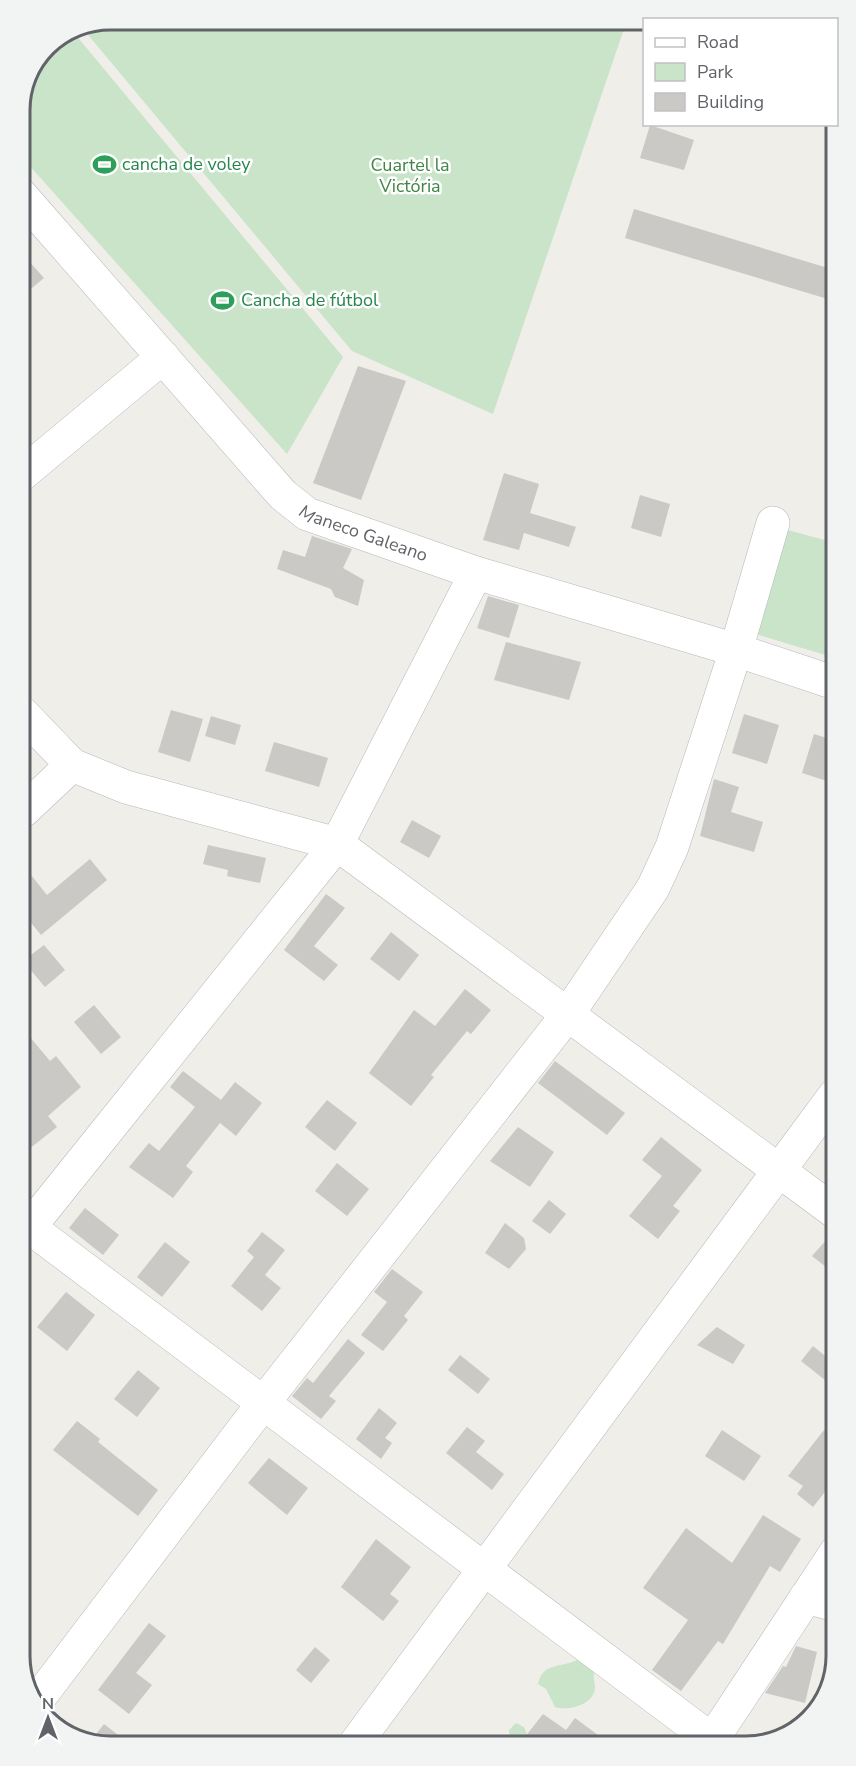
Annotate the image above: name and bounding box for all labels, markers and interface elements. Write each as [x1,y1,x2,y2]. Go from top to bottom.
legend [643,18,838,126]
text: Road [697,30,739,54]
text: Park [697,60,734,84]
text: Building [697,90,764,114]
sports icon: cancha de voley [91,151,117,177]
place label: cancha de voley [122,152,251,176]
park label: Cuartel la Victória [370,153,450,198]
sports icon: Cancha de fútbol [210,287,236,313]
place label: Cancha de fútbol [241,288,379,312]
street label: Maneco Galeano [293,500,431,567]
north arrow [18,1688,78,1748]
text: N [42,1693,54,1715]

